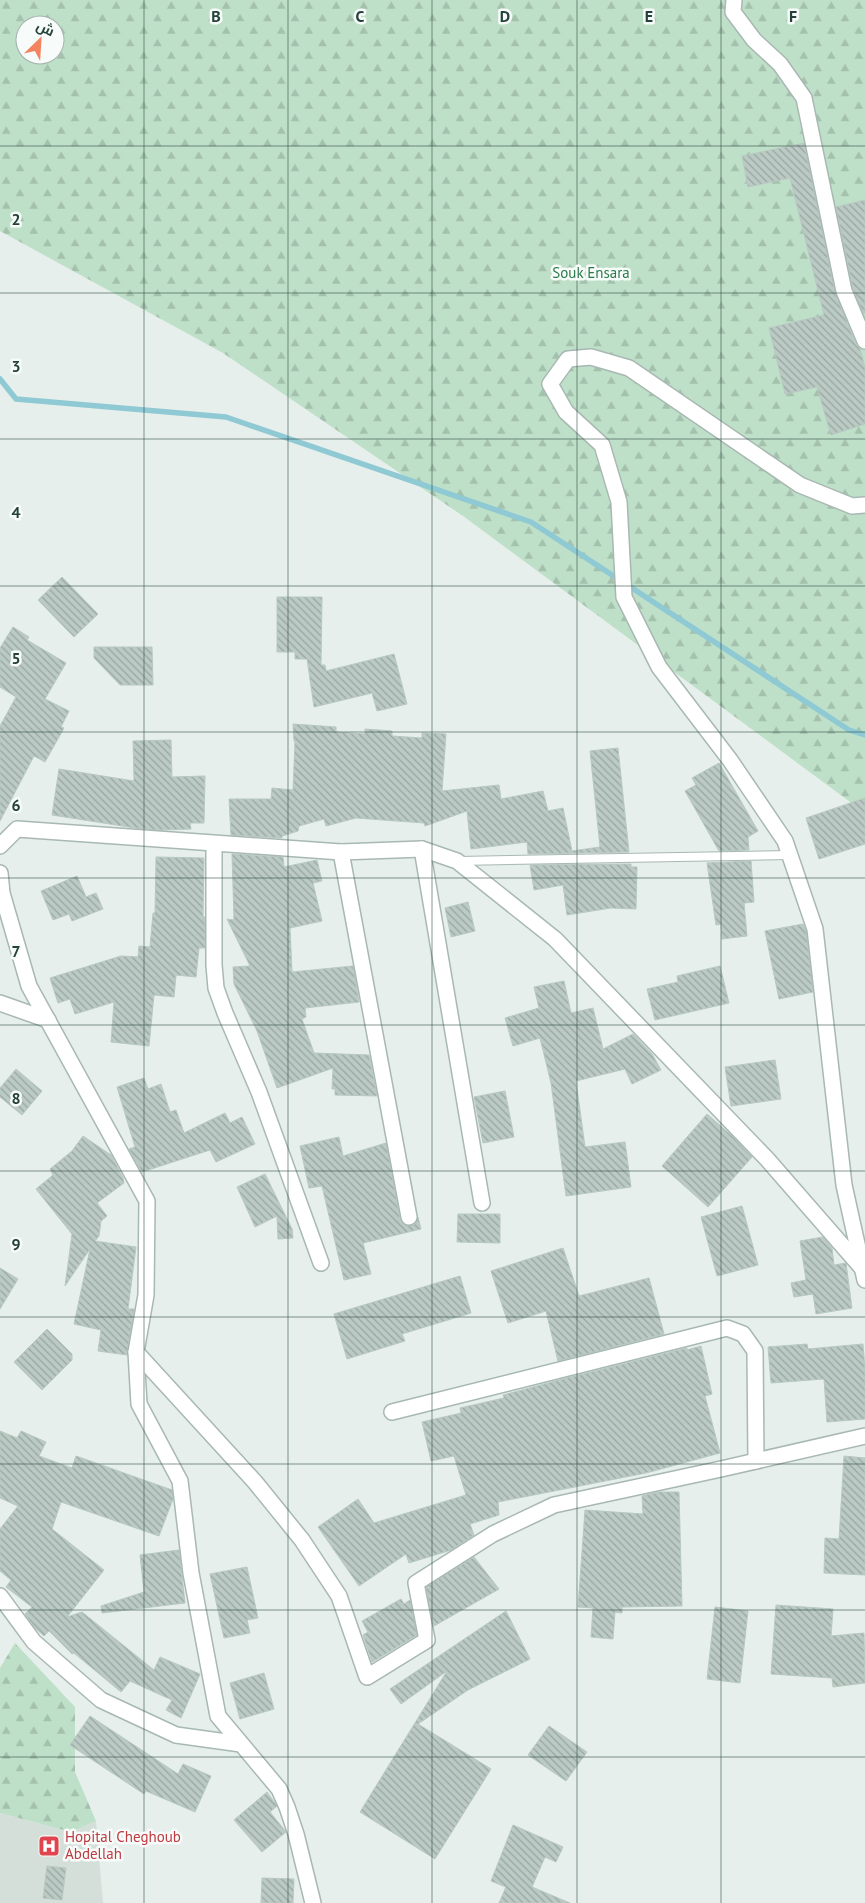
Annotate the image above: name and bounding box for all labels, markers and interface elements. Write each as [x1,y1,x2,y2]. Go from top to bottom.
text: B [211,6,221,26]
text: C [356,6,365,26]
text: D [500,6,510,26]
text: E [645,6,653,26]
text: F [789,6,797,26]
north arrow [15,15,65,65]
text: ش [34,16,57,40]
text: 2 [11,209,21,229]
park label: Souk Ensara [552,263,630,282]
text: 3 [11,356,21,376]
text: 4 [11,502,21,522]
text: 5 [11,648,21,668]
text: 6 [11,795,21,815]
text: 7 [11,941,21,961]
text: 8 [11,1088,21,1108]
text: 9 [11,1234,21,1254]
place label: Hopital Cheghoub Abdellah [65,1827,181,1863]
hospital icon: Hopital Cheghoub Abdellah [37,1834,61,1858]

